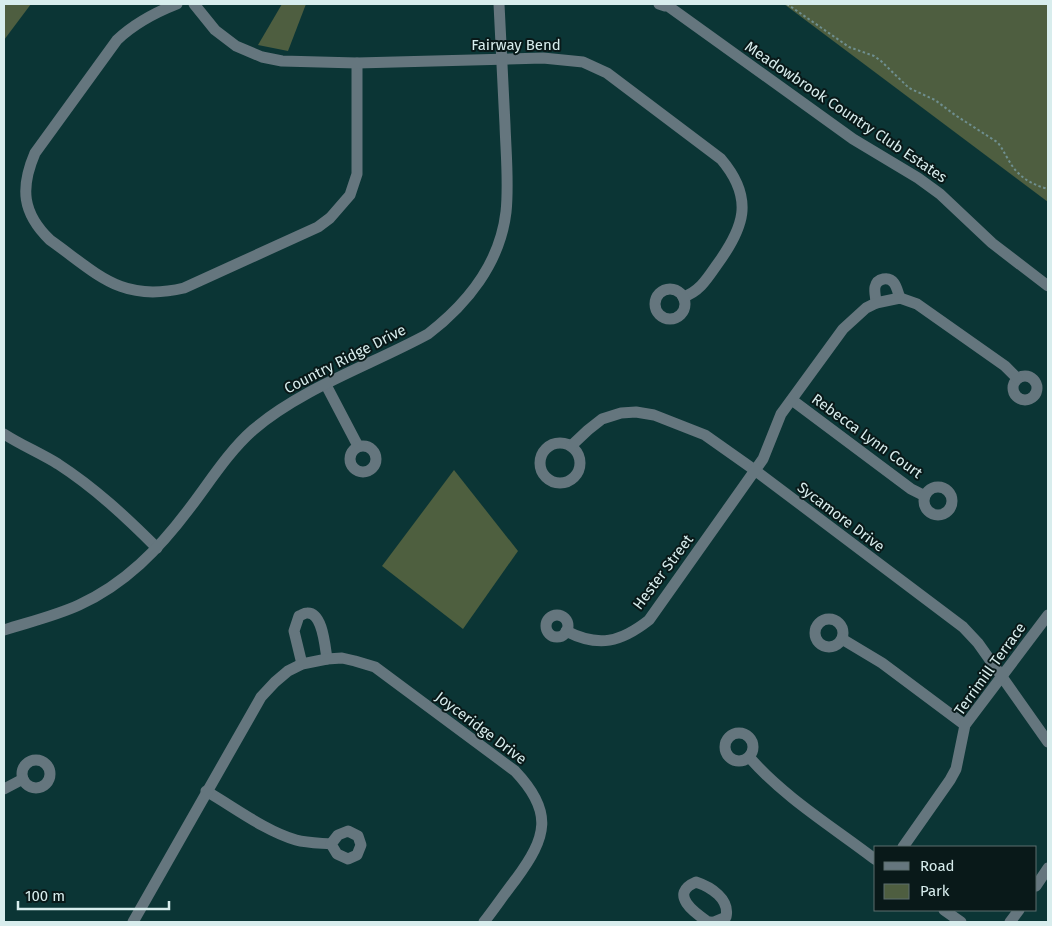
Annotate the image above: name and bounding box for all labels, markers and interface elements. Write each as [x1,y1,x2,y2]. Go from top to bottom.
street label: Fairway Bend [471,36,561,54]
street label: Meadowbrook Country Club Estates [742,38,950,186]
street label: Country Ridge Drive [281,321,409,397]
street label: Rebecca Lynn Court [808,390,926,483]
street label: Sycamore Drive [794,478,888,556]
street label: Hester Street [629,531,697,613]
street label: Terrimill Terrace [950,619,1030,719]
street label: Joyceridge Drive [432,688,530,768]
legend [874,846,1037,911]
text: Road [920,857,955,875]
scale bar [18,878,169,910]
text: Park [920,882,950,900]
text: 100 m [25,887,65,905]

